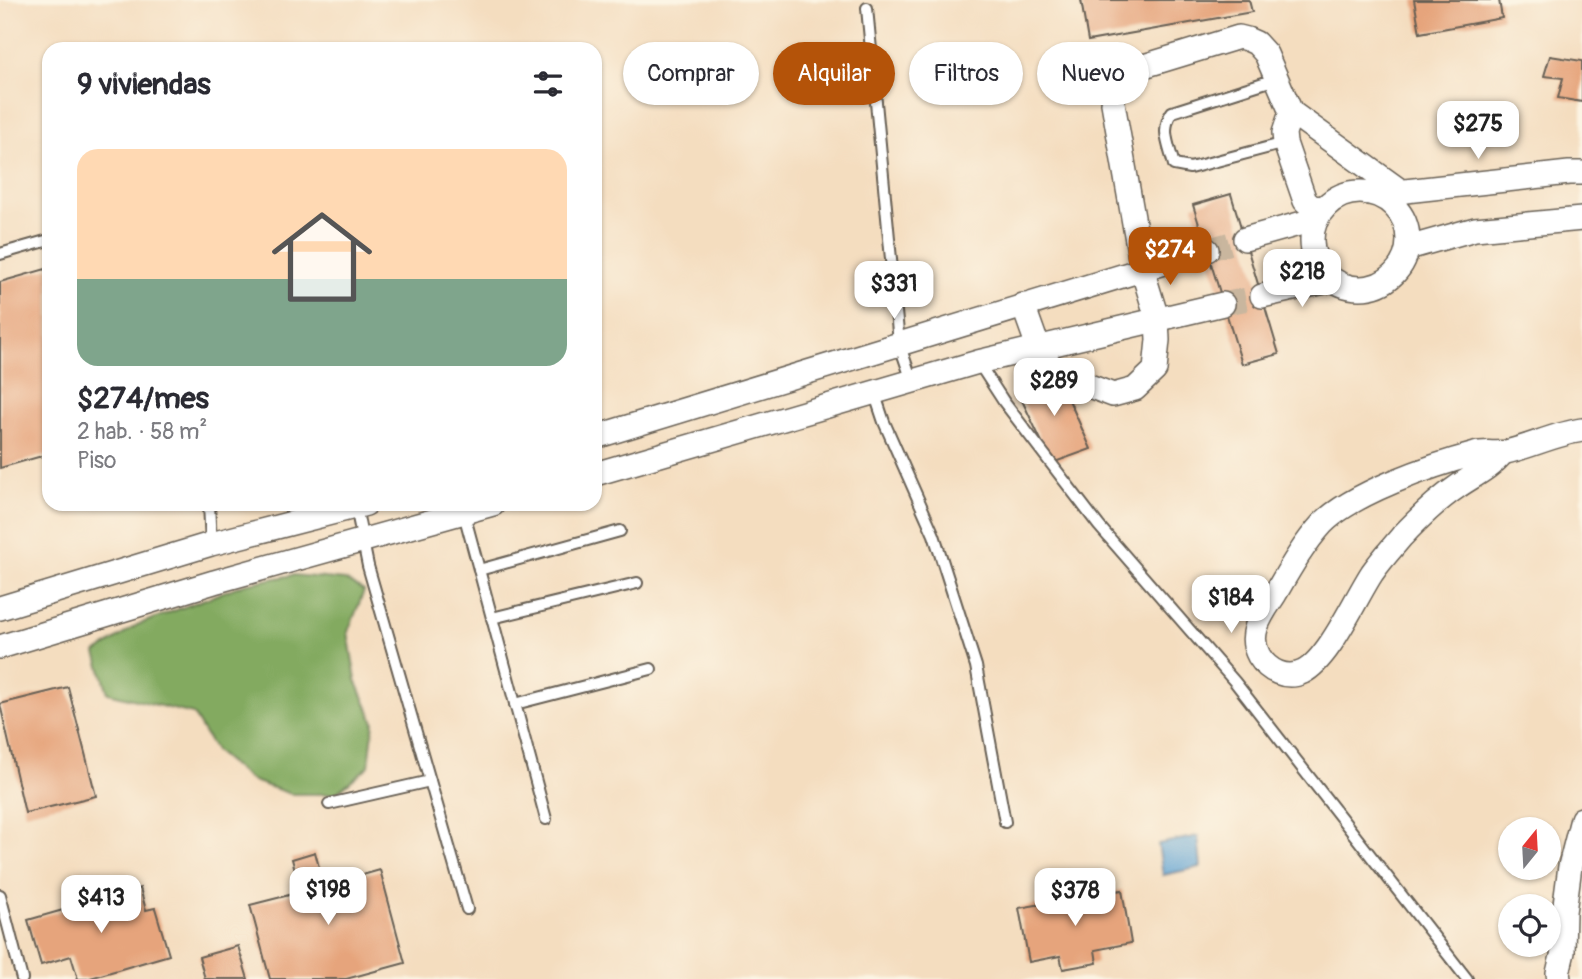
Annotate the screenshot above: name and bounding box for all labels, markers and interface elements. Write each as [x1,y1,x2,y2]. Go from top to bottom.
chip: Comprar [623,42,759,105]
chip: Alquilar [773,42,895,105]
chip: Filtros [909,42,1023,105]
chip: Nuevo [1037,42,1149,105]
icon: filters [529,65,567,103]
text: 9 viviendas [77,66,211,103]
pin: $275 [1437,102,1519,161]
text: $275 [1453,109,1503,138]
icon: home [259,194,385,320]
pin: $274 [1129,228,1211,287]
text: $274 [1145,235,1195,264]
pin: $218 [1261,250,1343,309]
text: $218 [1279,257,1325,286]
pin: $331 [853,262,935,321]
text: $331 [870,269,918,298]
pin: $289 [1013,358,1095,418]
text: $289 [1030,366,1078,395]
text: $274/mes [77,380,209,417]
text: 2 hab. · 58 m² [77,417,207,446]
text: Piso [77,446,116,475]
pin: $184 [1190,576,1272,635]
text: $184 [1208,583,1254,612]
north arrow [1498,817,1561,880]
map controls [1498,817,1561,957]
pin: $198 [287,867,369,927]
pin: $378 [1034,869,1116,928]
text: $198 [306,875,350,904]
pin: $413 [60,876,142,935]
text: $378 [1050,876,1100,905]
text: $413 [77,883,125,912]
button: locate [1498,894,1561,957]

